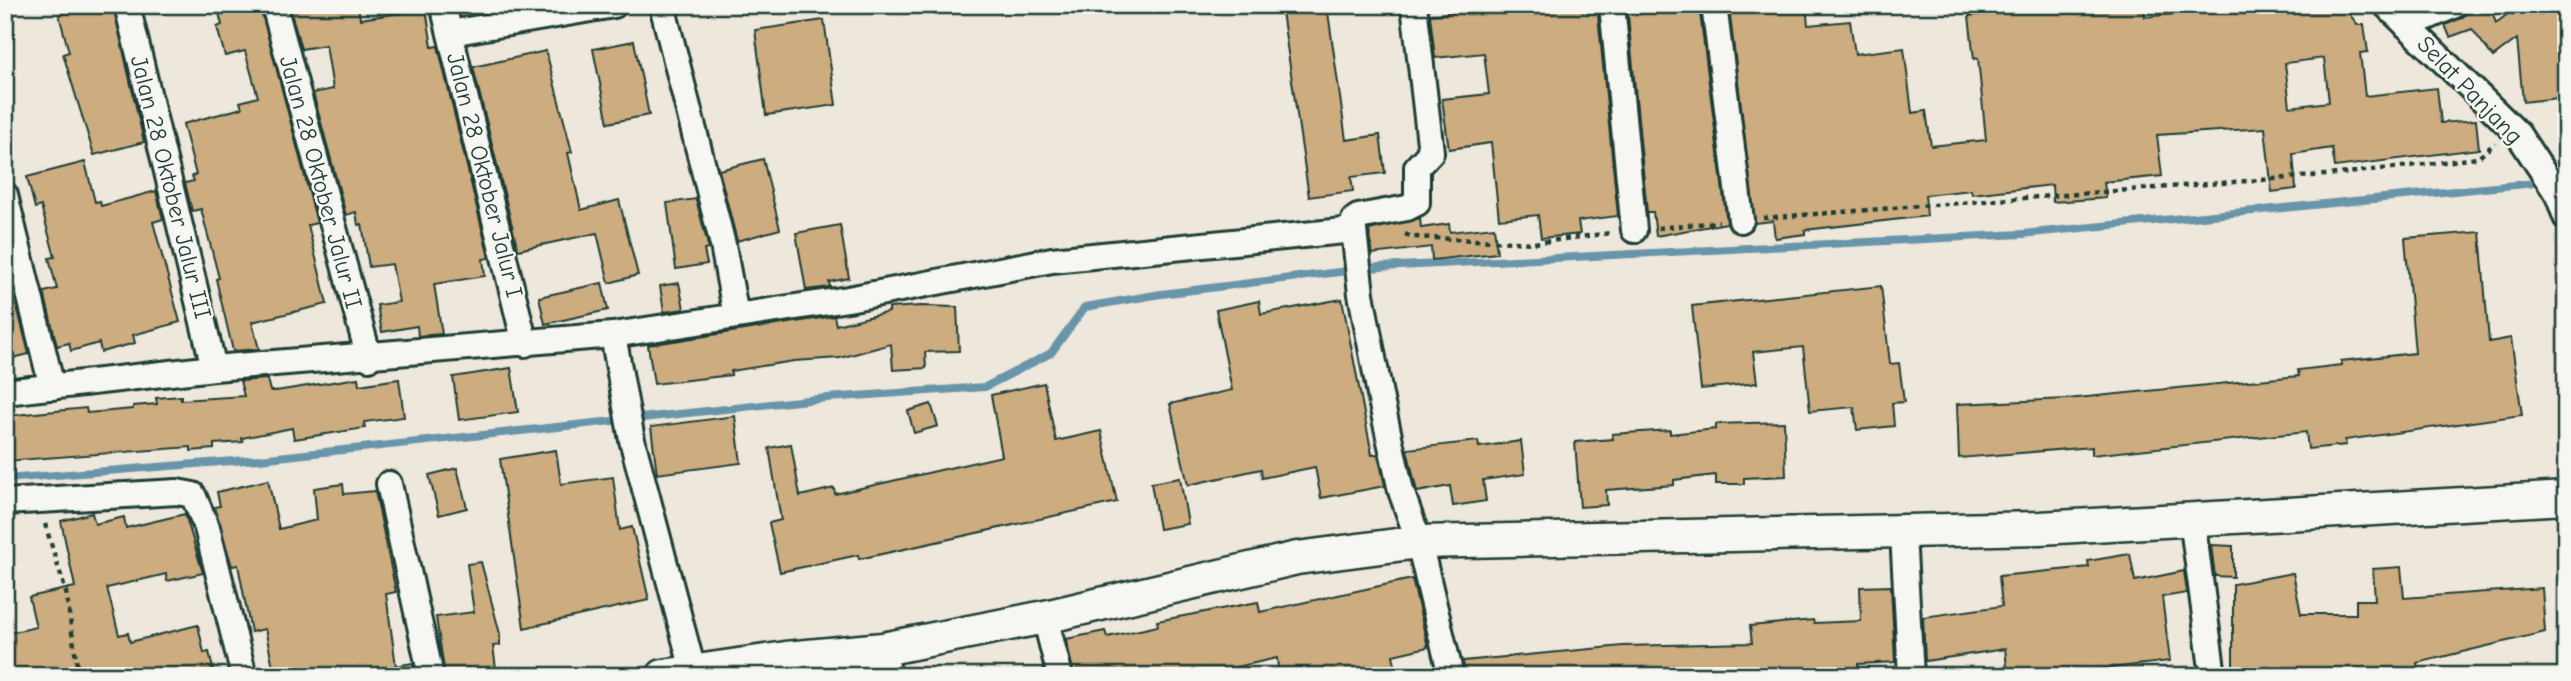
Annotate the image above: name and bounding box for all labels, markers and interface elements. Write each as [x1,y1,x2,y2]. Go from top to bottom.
street label: Selat Panjang [2411,30,2529,150]
street label: Jalan 28 Oktober Jalur I [441,50,529,300]
street label: Jalan 28 Oktober Jalur II [274,52,368,312]
street label: Jalan 28 Oktober Jalur III [125,53,217,321]

